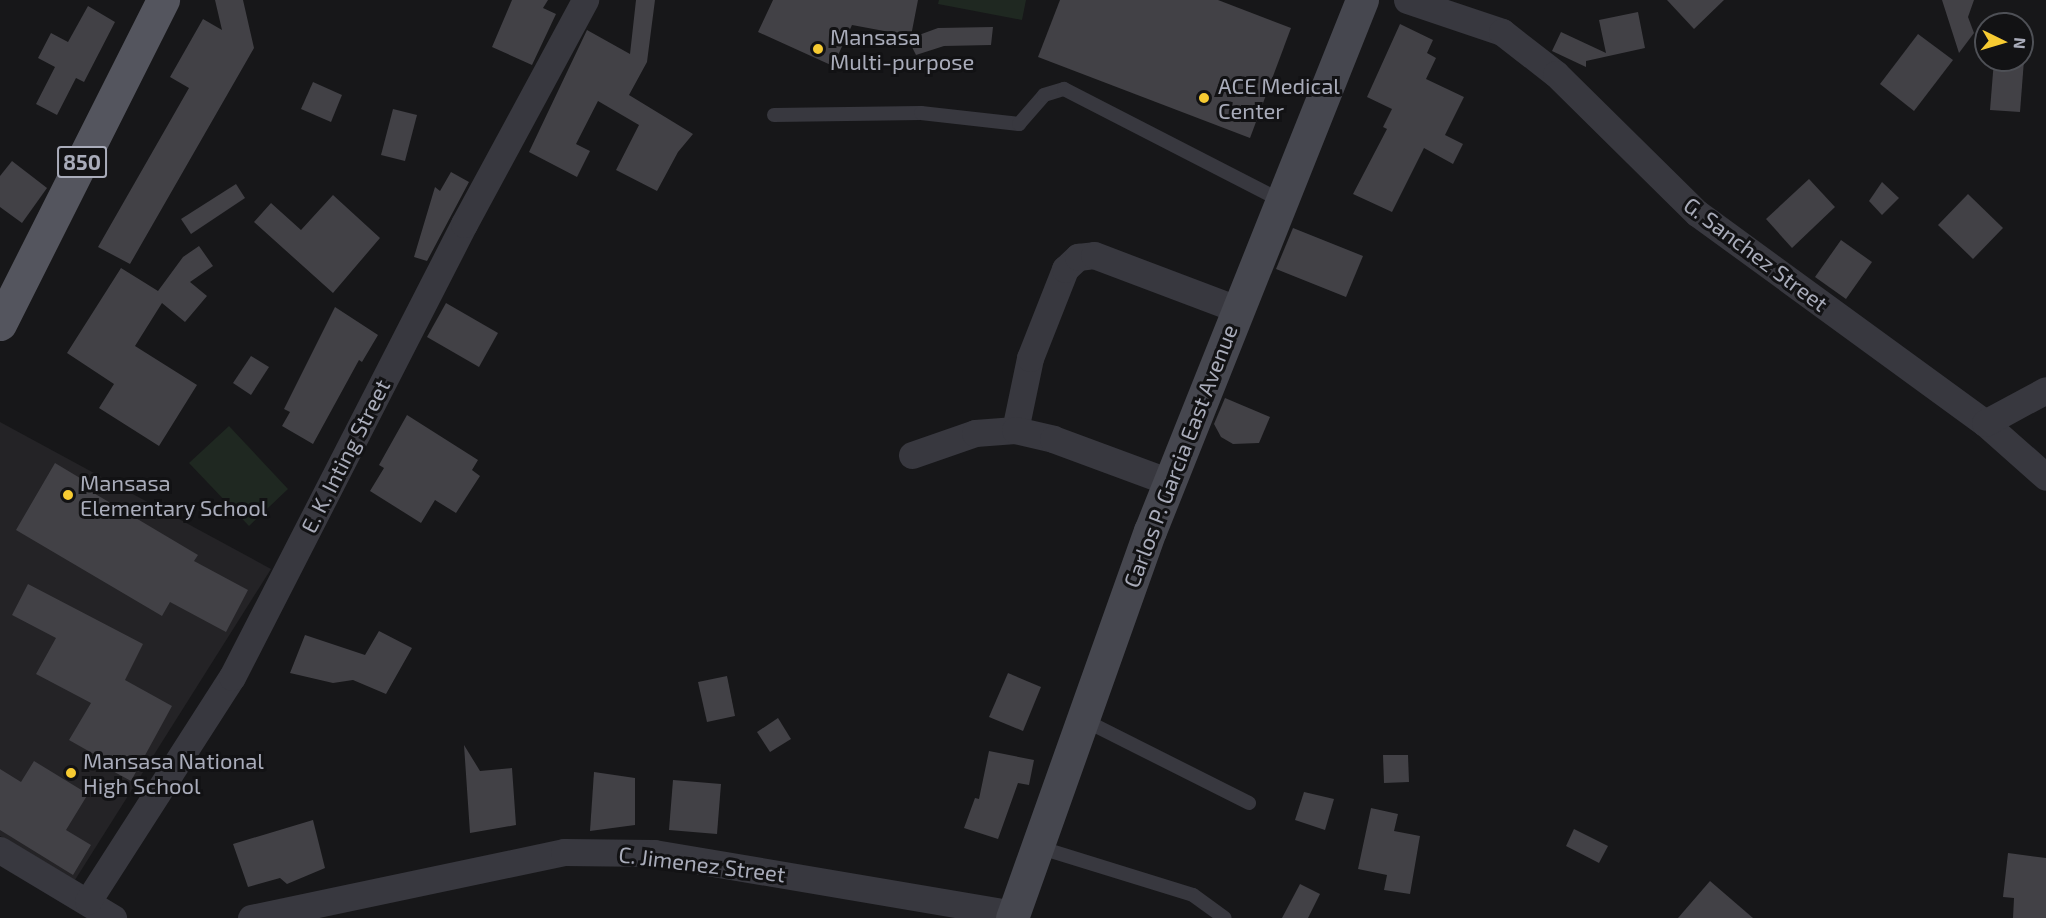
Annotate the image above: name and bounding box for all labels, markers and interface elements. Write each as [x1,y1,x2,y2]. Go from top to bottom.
north arrow [1974,12,2034,72]
place label: Mansasa Multi-purpose [830,23,974,74]
text: N [2010,37,2030,50]
marker: Mansasa Multi-purpose [811,42,825,56]
place label: ACE Medical Center [1218,72,1340,124]
marker: ACE Medical Center [1195,89,1213,107]
road number: 850 [56,144,107,180]
street label: G. Sanchez Street [1679,191,1833,317]
street label: Carlos P. Garcia East Avenue [1118,321,1242,591]
street label: E. K. Inting Street [295,375,395,537]
place label: Mansasa Elementary School [80,469,268,520]
marker: Mansasa Elementary School [61,488,75,502]
place label: Mansasa National High School [83,747,264,798]
marker: Mansasa National High School [64,766,78,780]
street label: C. Jimenez Street [617,841,787,887]

